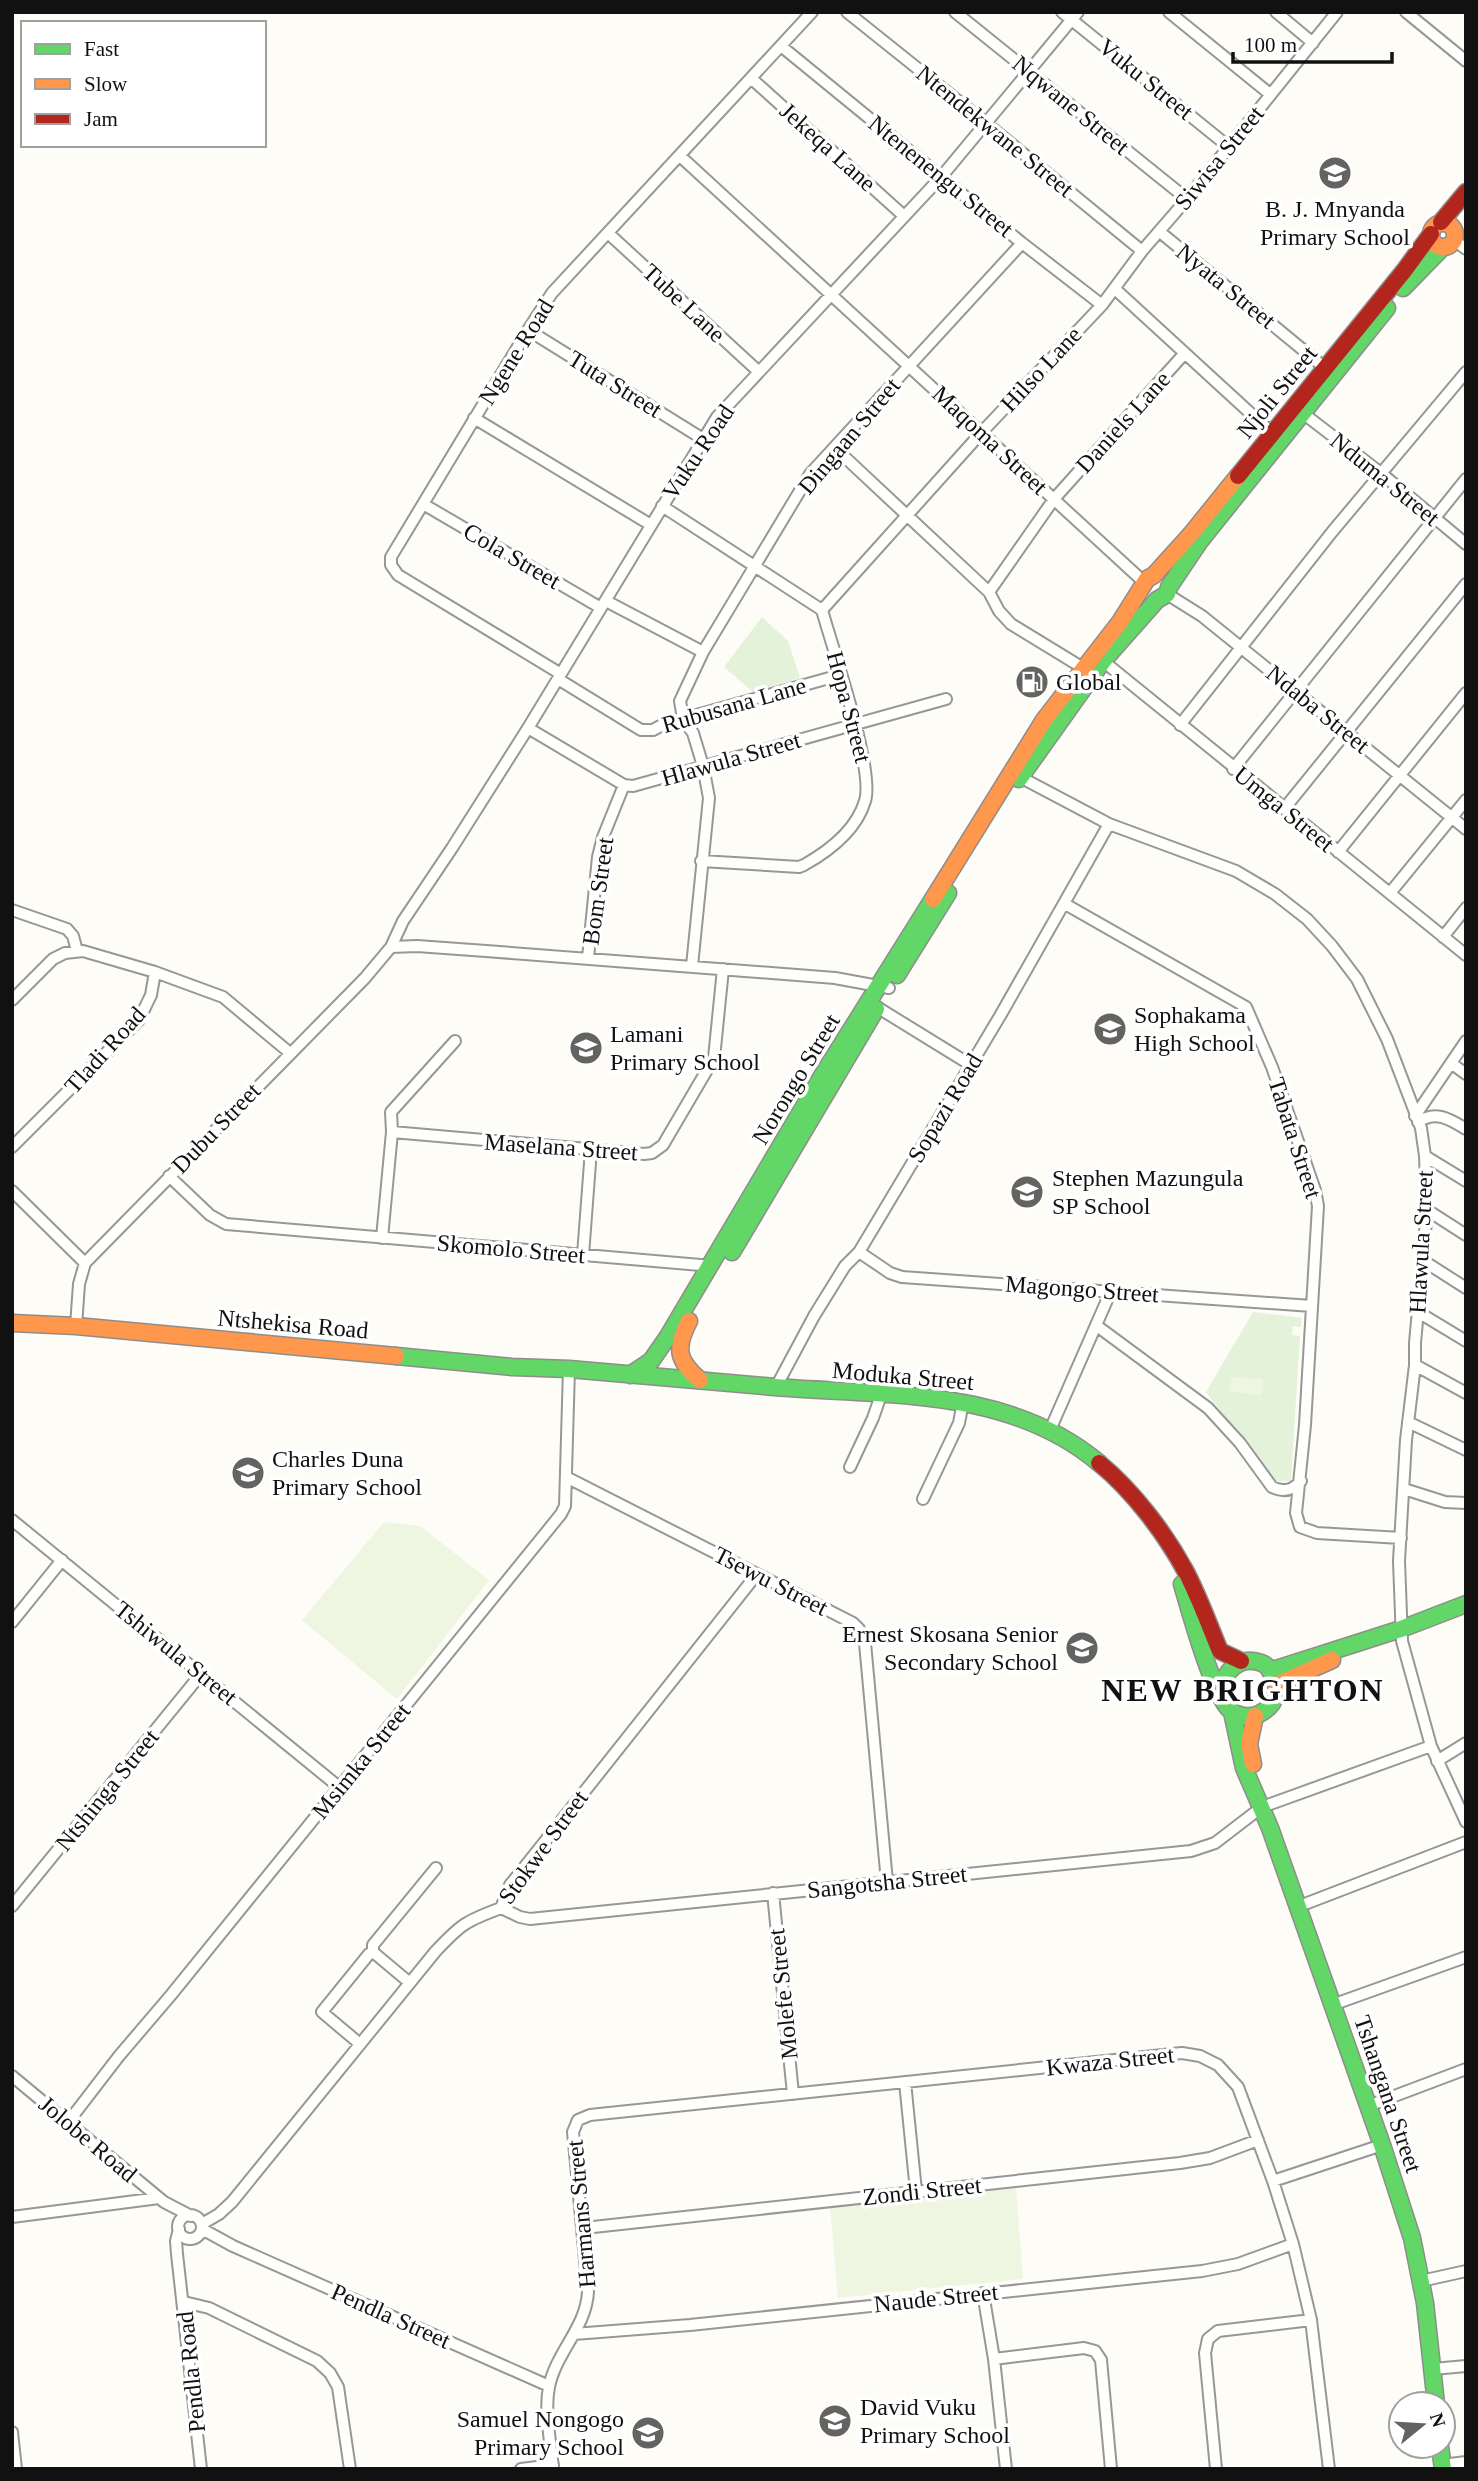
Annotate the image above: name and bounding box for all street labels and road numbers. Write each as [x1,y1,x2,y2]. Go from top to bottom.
street label: Vuku Street [1094,33,1199,125]
street label: Nqwane Street [1008,50,1135,160]
street label: Ntendekwane Street [911,60,1079,202]
street label: Jekeqa Lane [775,97,881,197]
street label: Siwisa Street [1169,101,1269,215]
street label: Ntenenengu Street [864,110,1019,242]
street label: Nyata Street [1171,238,1281,334]
street label: Tube Lane [638,259,730,347]
street label: Ngene Road [473,295,559,409]
street label: Hilso Lane [995,321,1087,417]
street label: Njoli Street [1232,340,1322,443]
street label: Tuta Street [564,345,667,423]
street label: Daniels Lane [1071,366,1175,478]
street label: Dingaan Street [793,373,905,499]
street label: Maqoma Street [927,380,1053,500]
street label: Vuku Road [657,400,739,504]
street label: Nduma Street [1325,427,1445,531]
street label: Cola Street [459,518,565,594]
street label: Hopa Street [822,649,876,766]
street label: Ndaba Street [1261,660,1375,759]
street label: Rubusana Lane [659,672,809,738]
street label: Hlawula Street [659,727,804,791]
street label: Umga Street [1229,761,1339,857]
street label: Bom Street [578,835,618,947]
street label: Tladi Road [59,1001,151,1099]
street label: Norongo Street [747,1009,845,1149]
street label: Sopazi Road [902,1049,988,1167]
street label: Tabata Street [1263,1074,1327,1202]
street label: Dubu Street [167,1077,266,1179]
street label: Maselana Street [483,1129,639,1165]
street label: Hlawula Street [1404,1169,1438,1314]
street label: Skomolo Street [436,1230,587,1268]
street label: Magongo Street [1004,1271,1160,1307]
street label: Ntshekisa Road [216,1304,370,1344]
street label: Moduka Street [831,1357,975,1395]
street label: Tsewu Street [710,1541,833,1621]
street label: Tshiwula Street [110,1596,243,1710]
street label: Msimka Street [307,1698,416,1824]
street label: Ntshinga Street [50,1724,164,1856]
street label: Stokwe Street [493,1785,593,1909]
street label: Sangotsha Street [806,1861,969,1903]
street label: Molefe Street [763,1927,803,2061]
street label: Tshangana Street [1349,2012,1427,2176]
street label: Kwaza Street [1045,2041,1176,2081]
street label: Jolobe Road [34,2091,142,2187]
street label: Harmans Street [562,2139,600,2289]
street label: Zondi Street [861,2172,983,2210]
street label: Pendla Street [328,2278,455,2354]
street label: Naude Street [873,2279,1000,2317]
street label: Pendla Road [172,2310,210,2434]

